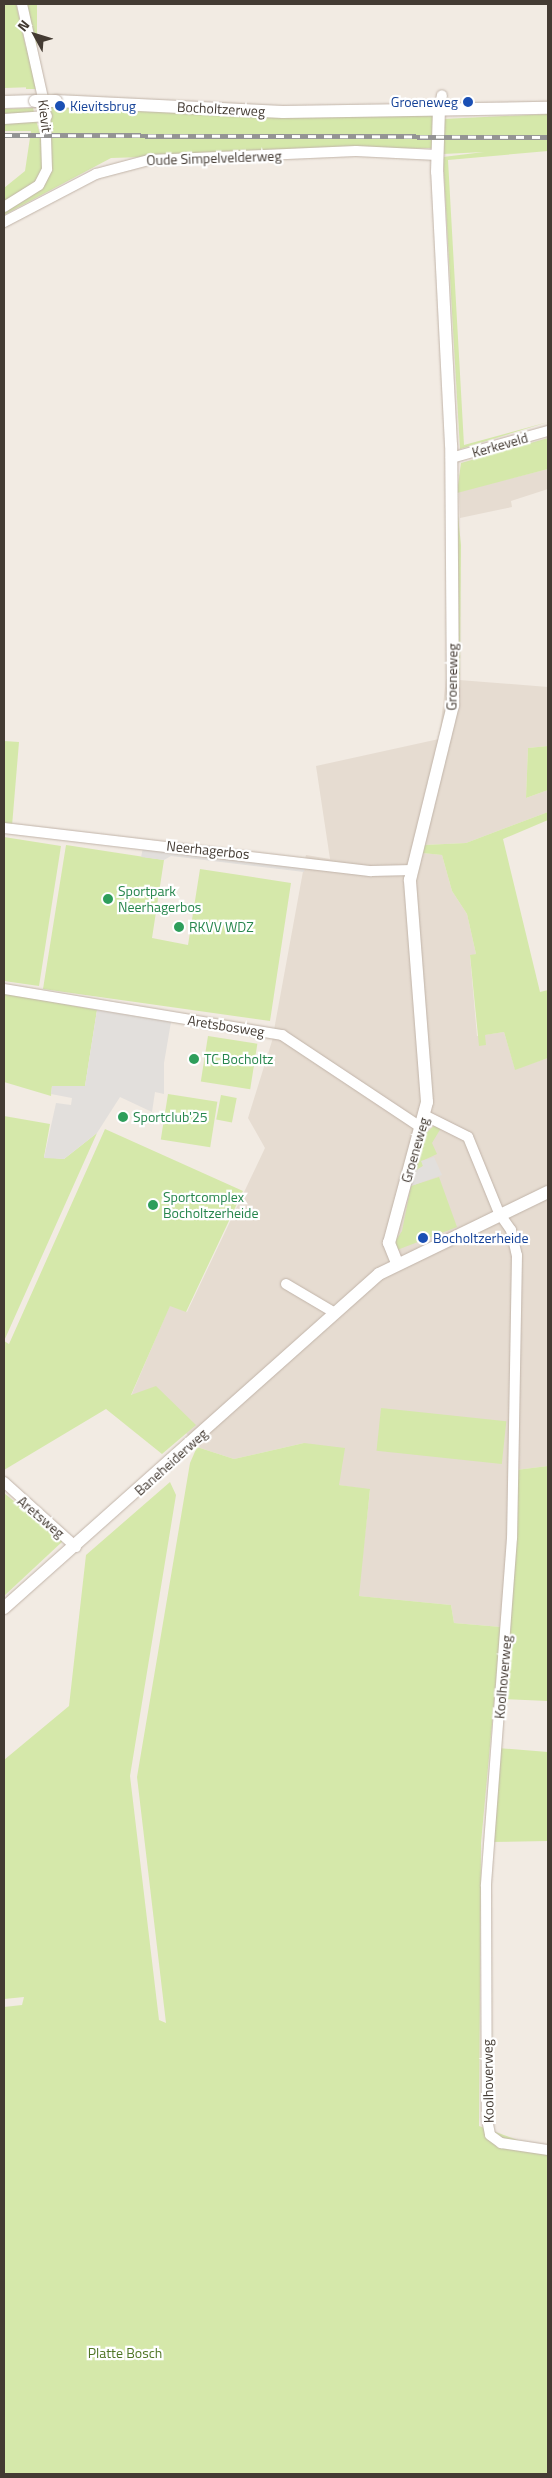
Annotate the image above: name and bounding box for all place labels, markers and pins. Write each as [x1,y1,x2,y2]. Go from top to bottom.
place label: Groeneweg [391,94,458,110]
marker: Groeneweg [462,96,474,108]
place label: Kievitsbrug [70,98,136,114]
marker: Kievitsbrug [54,100,66,112]
place label: Sportpark Neerhagerbos [118,883,201,916]
marker: Sportpark Neerhagerbos [102,893,114,905]
place label: RKVV WDZ [189,919,254,935]
marker: RKVV WDZ [173,921,185,933]
place label: TC Bocholtz [204,1051,273,1067]
marker: TC Bocholtz [188,1053,200,1065]
place label: Sportclub'25 [133,1109,208,1125]
marker: Sportclub'25 [117,1111,129,1123]
place label: Sportcomplex Bocholtzerheide [163,1189,259,1222]
marker: Sportcomplex Bocholtzerheide [147,1199,159,1211]
place label: Bocholtzerheide [433,1230,529,1246]
marker: Bocholtzerheide [417,1232,429,1244]

